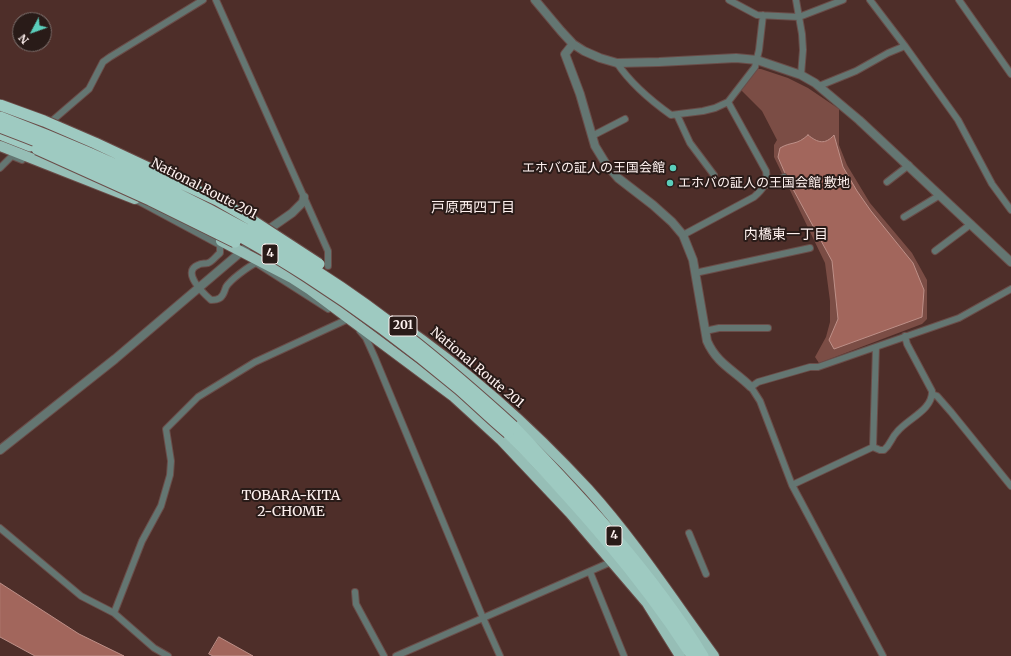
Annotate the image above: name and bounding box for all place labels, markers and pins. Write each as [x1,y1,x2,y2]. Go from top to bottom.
place label: エホバの証人の王国会館 [522,160,665,176]
marker: エホバの証人の王国会館 [668,163,678,173]
place label: エホバの証人の王国会館 敷地 [678,175,850,191]
marker: エホバの証人の王国会館 敷地 [665,178,675,188]

